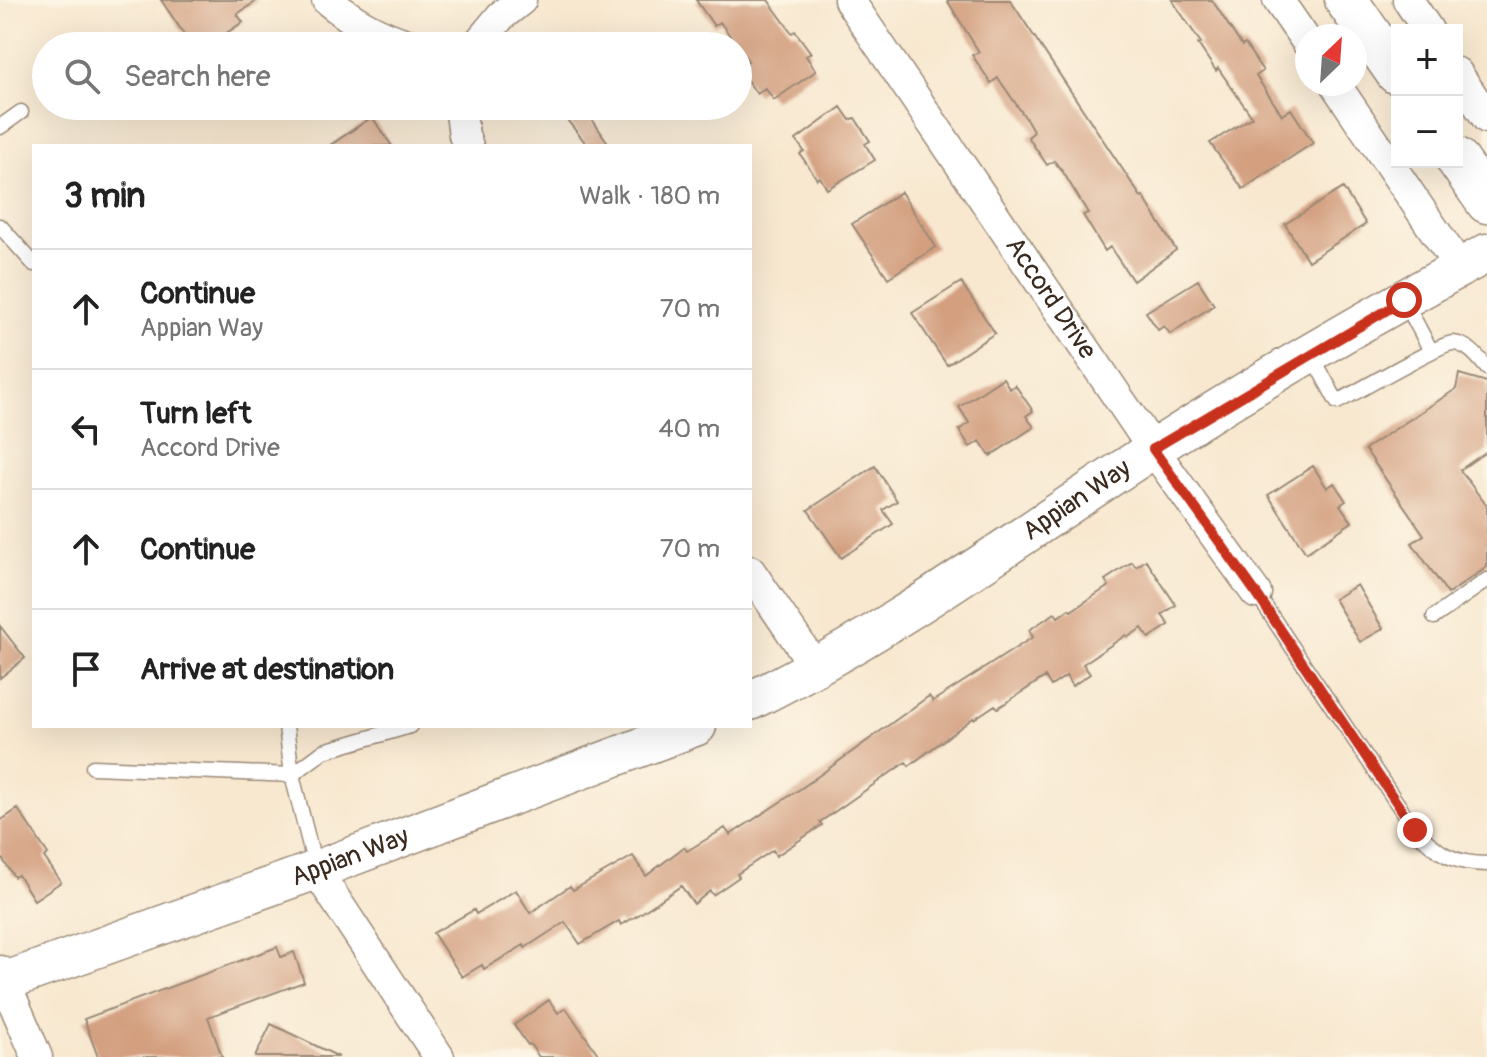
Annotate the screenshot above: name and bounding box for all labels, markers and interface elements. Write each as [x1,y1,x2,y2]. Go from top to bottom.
north arrow [1295,24,1367,96]
map controls [1391,24,1463,168]
button: + [1391,24,1463,96]
search box [32,32,752,120]
icon: search [60,54,104,98]
text: Search here [124,58,271,95]
button: − [1391,96,1463,168]
text: 3 min [64,175,146,218]
text: Walk · 180 m [579,180,720,212]
street label: Accord Drive [998,231,1103,365]
text: Continue [140,275,255,312]
route start [1386,282,1422,318]
icon: ahead [64,287,108,331]
text: 70 m [660,293,720,325]
text: Appian Way [140,312,263,344]
text: Turn left [140,395,251,432]
icon: left [64,407,108,451]
text: 40 m [658,413,720,445]
text: Accord Drive [140,432,280,464]
street label: Appian Way [1017,452,1137,548]
icon: ahead [64,527,108,571]
text: Continue [140,531,255,568]
text: 70 m [660,533,720,565]
icon: arrive [64,647,108,691]
text: Arrive at destination [140,651,394,688]
route end [1397,812,1433,848]
street label: Appian Way [287,820,413,894]

